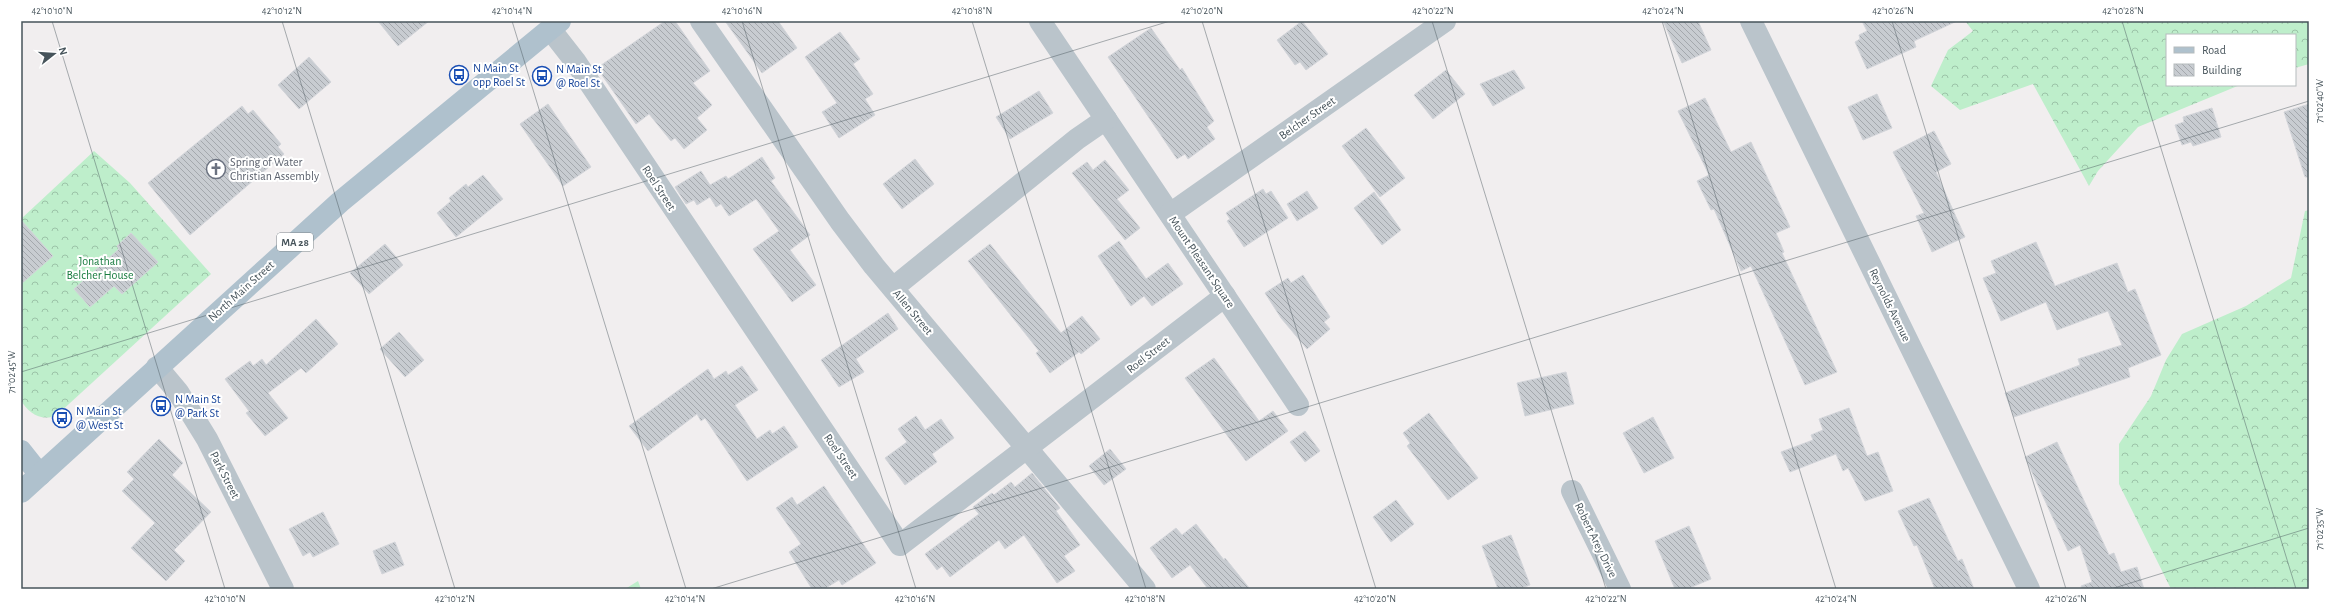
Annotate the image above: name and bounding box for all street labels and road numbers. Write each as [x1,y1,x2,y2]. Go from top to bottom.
street label: Belcher Street [1277,94,1337,142]
street label: Roel Street [640,163,678,213]
street label: Mount Pleasant Square [1167,214,1237,310]
road number: MA 28 [277,233,313,251]
street label: North Main Street [206,258,276,324]
street label: Reynolds Avenue [1866,267,1913,344]
street label: Allen Street [891,287,935,337]
street label: Roel Street [1124,335,1172,375]
street label: Roel Street [822,432,860,481]
street label: Park Street [208,450,242,501]
street label: Robert Arey Drive [1572,501,1619,580]

